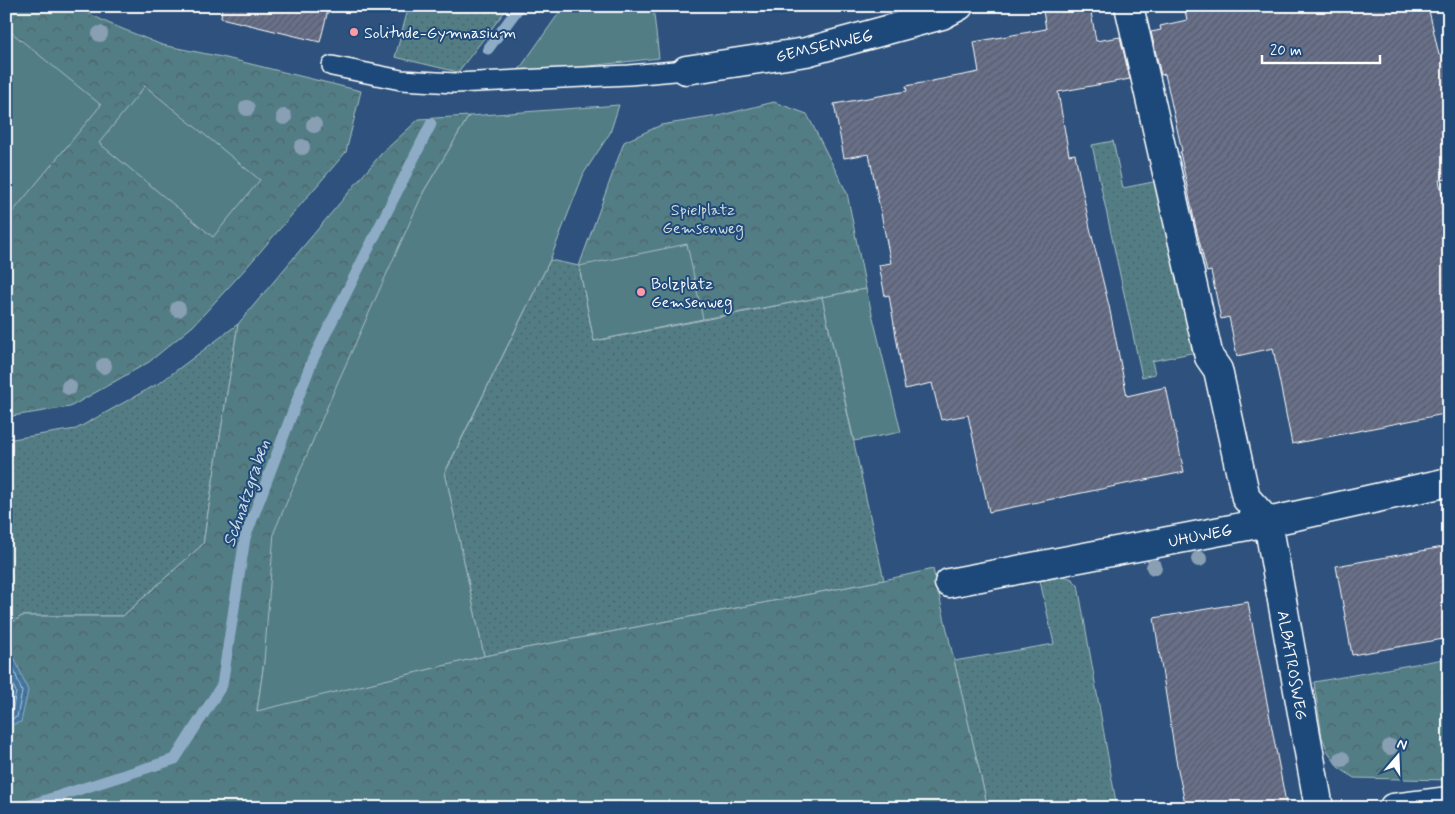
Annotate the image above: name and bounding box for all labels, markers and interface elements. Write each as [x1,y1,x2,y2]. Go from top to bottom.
place label: Solitude-Gymnasium [364,23,516,44]
street label: GEMSENWEG [774,25,875,68]
marker: Solitude-Gymnasium [348,26,360,38]
scale bar [1262,32,1380,64]
text: 20 m [1270,41,1302,61]
park label: Spielplatz Gemsenweg [662,200,744,240]
place label: Bolzplatz Gemsenweg [651,274,733,314]
marker: Bolzplatz Gemsenweg [635,286,647,298]
water label: Schnatzgraben [217,436,277,550]
street label: UHUWEG [1167,520,1234,553]
street label: ALBATROSWEG [1272,609,1311,722]
north arrow [1372,732,1422,782]
text: N [1395,735,1409,755]

